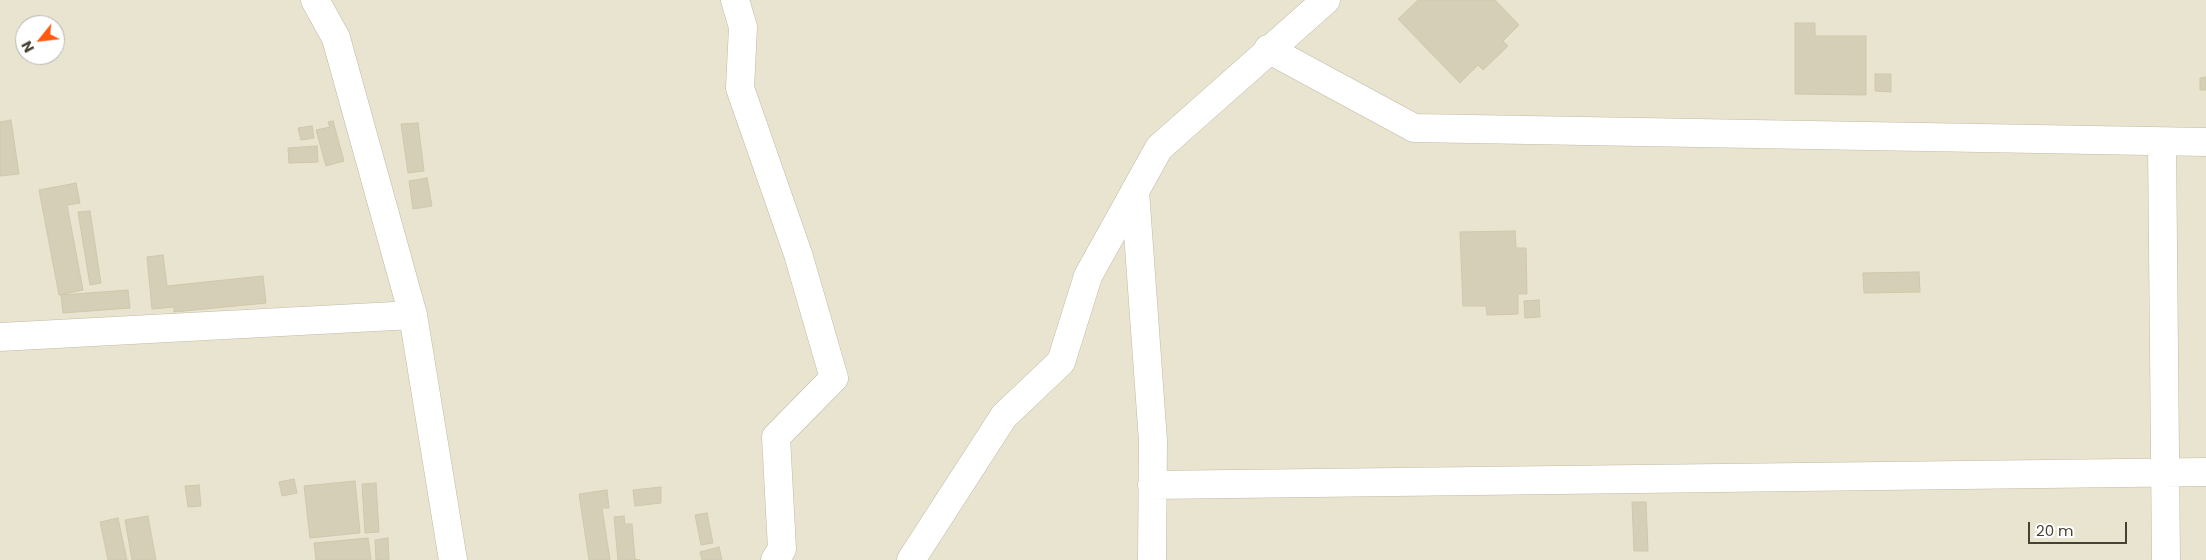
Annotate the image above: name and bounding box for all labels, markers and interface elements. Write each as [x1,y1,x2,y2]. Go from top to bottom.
north arrow [15,15,65,65]
text: N [16,37,39,56]
scale bar [2031,512,2130,544]
text: 20 m [2036,520,2074,541]

